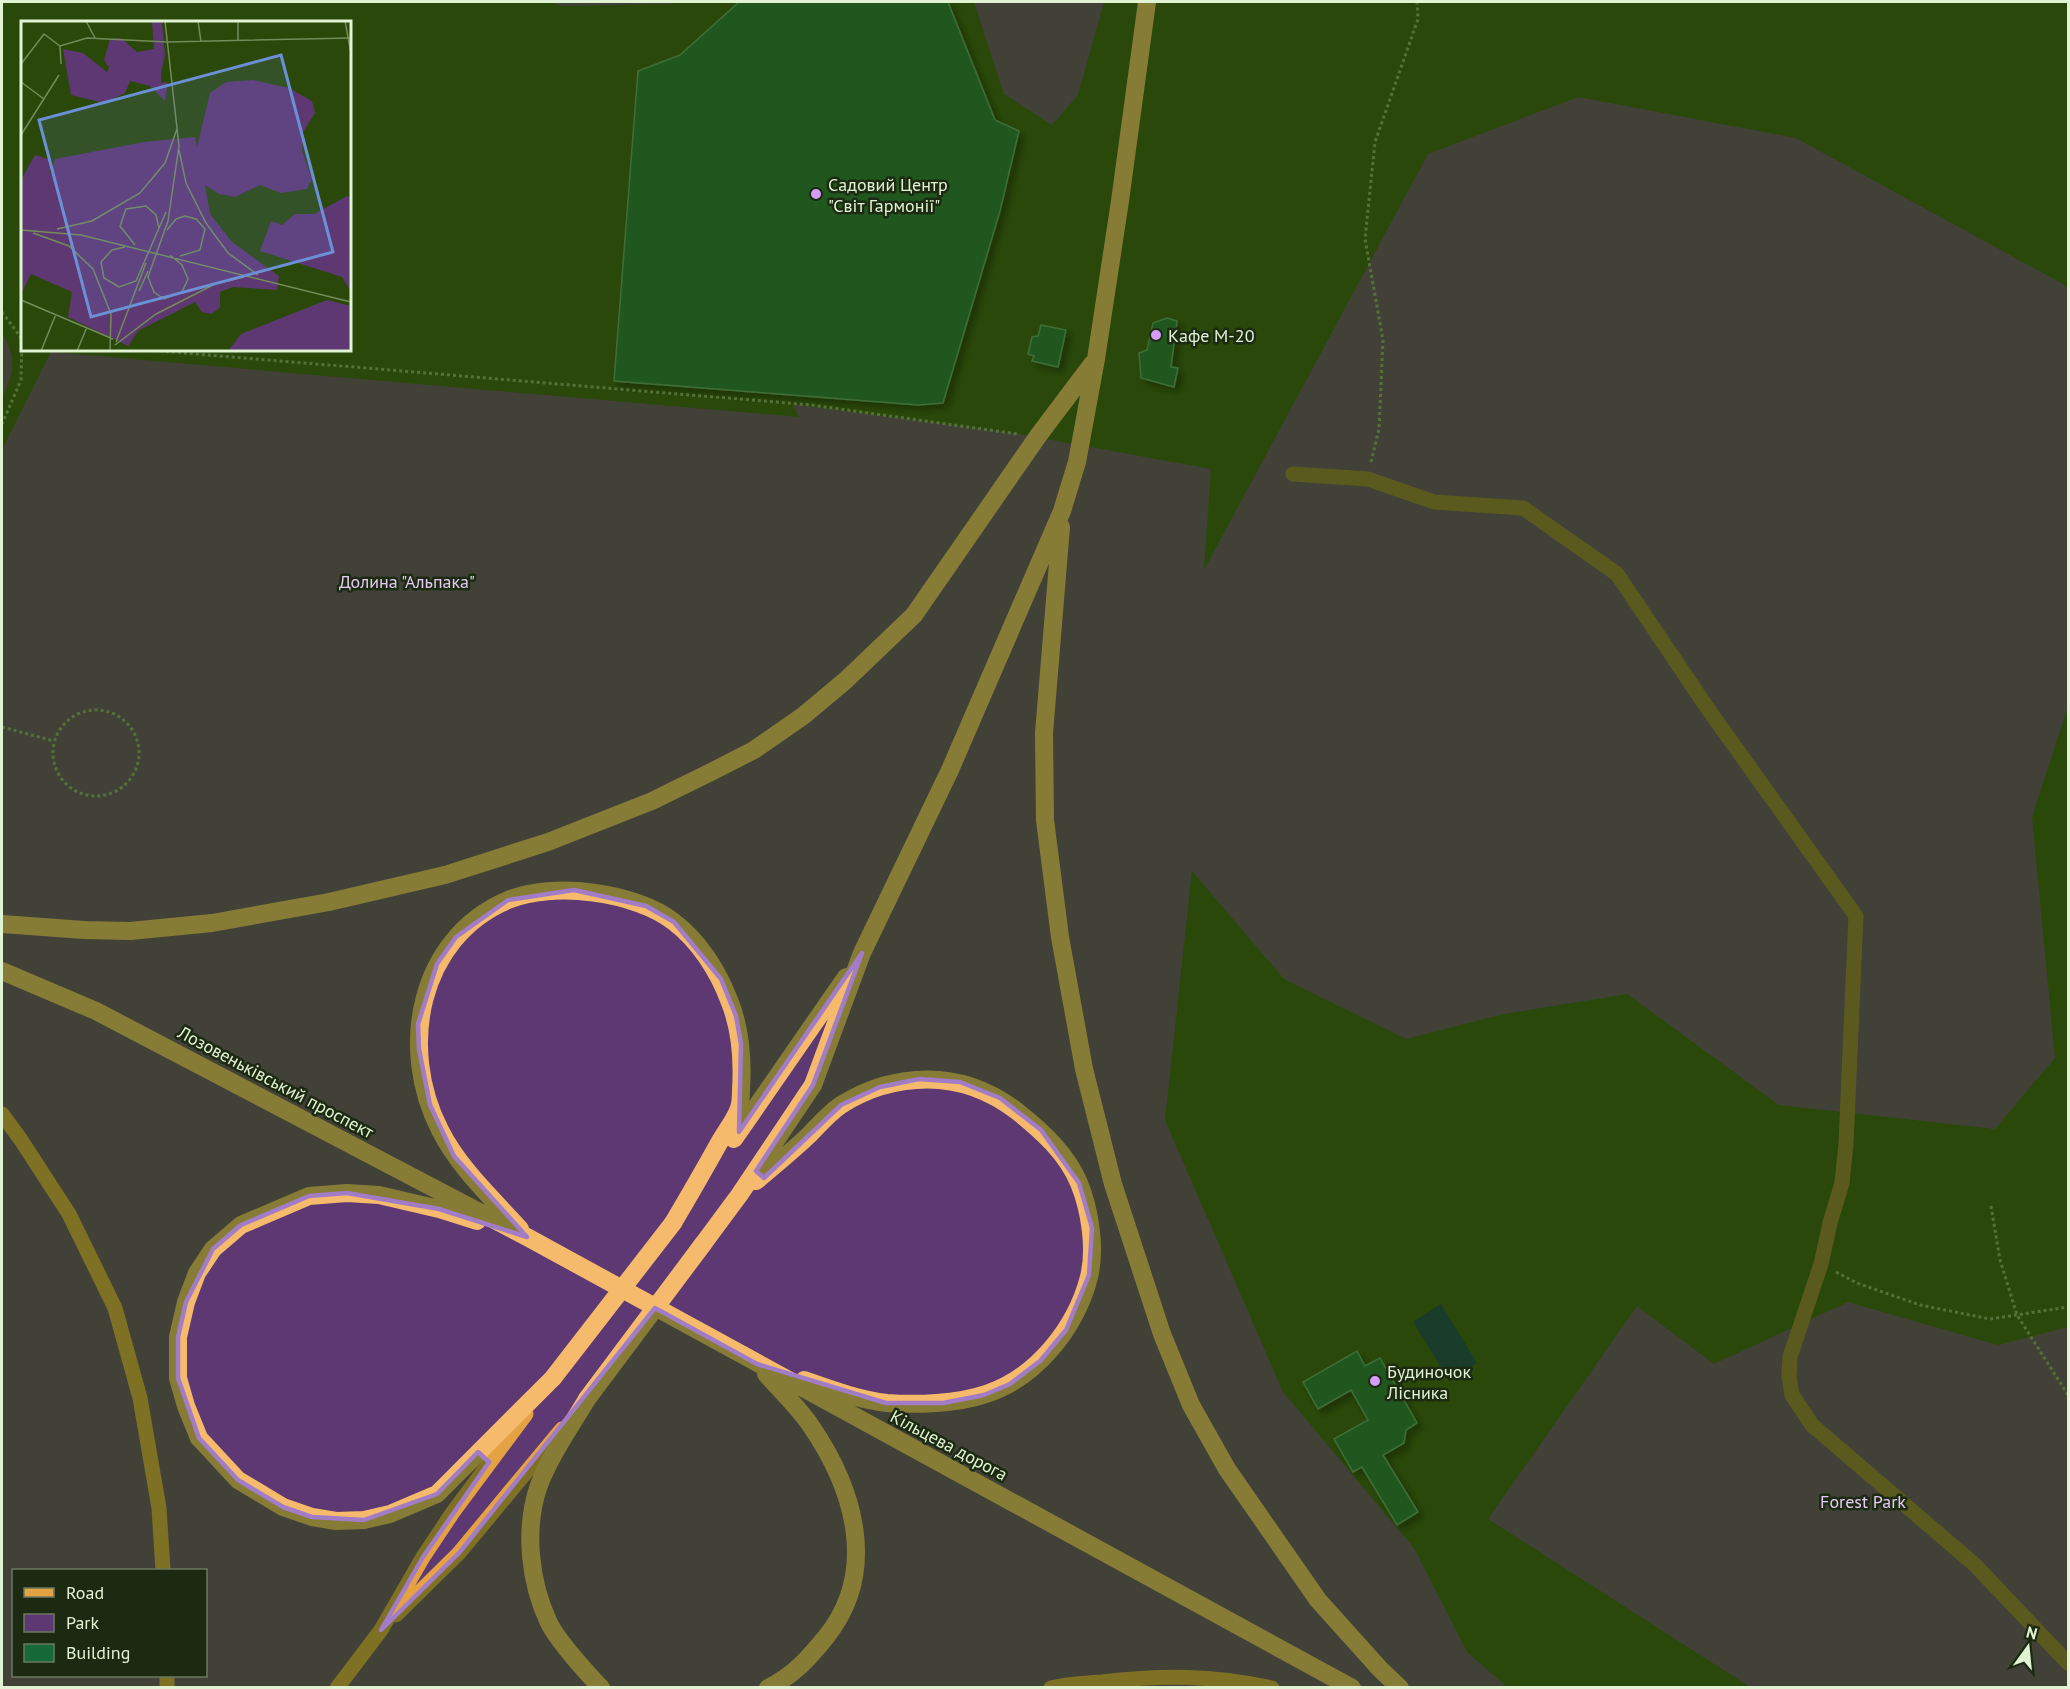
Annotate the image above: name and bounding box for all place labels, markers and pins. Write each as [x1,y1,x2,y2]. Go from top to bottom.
place label: Садовий Центр "Світ Гармонії" [828,173,948,217]
marker: Садовий Центр "Світ Гармонії" [809,187,823,201]
place label: Кафе М-20 [1168,324,1255,347]
marker: Кафе М-20 [1149,328,1163,342]
place label: Будиночок Лісника [1386,1360,1471,1404]
marker: Будиночок Лісника [1368,1374,1382,1388]

